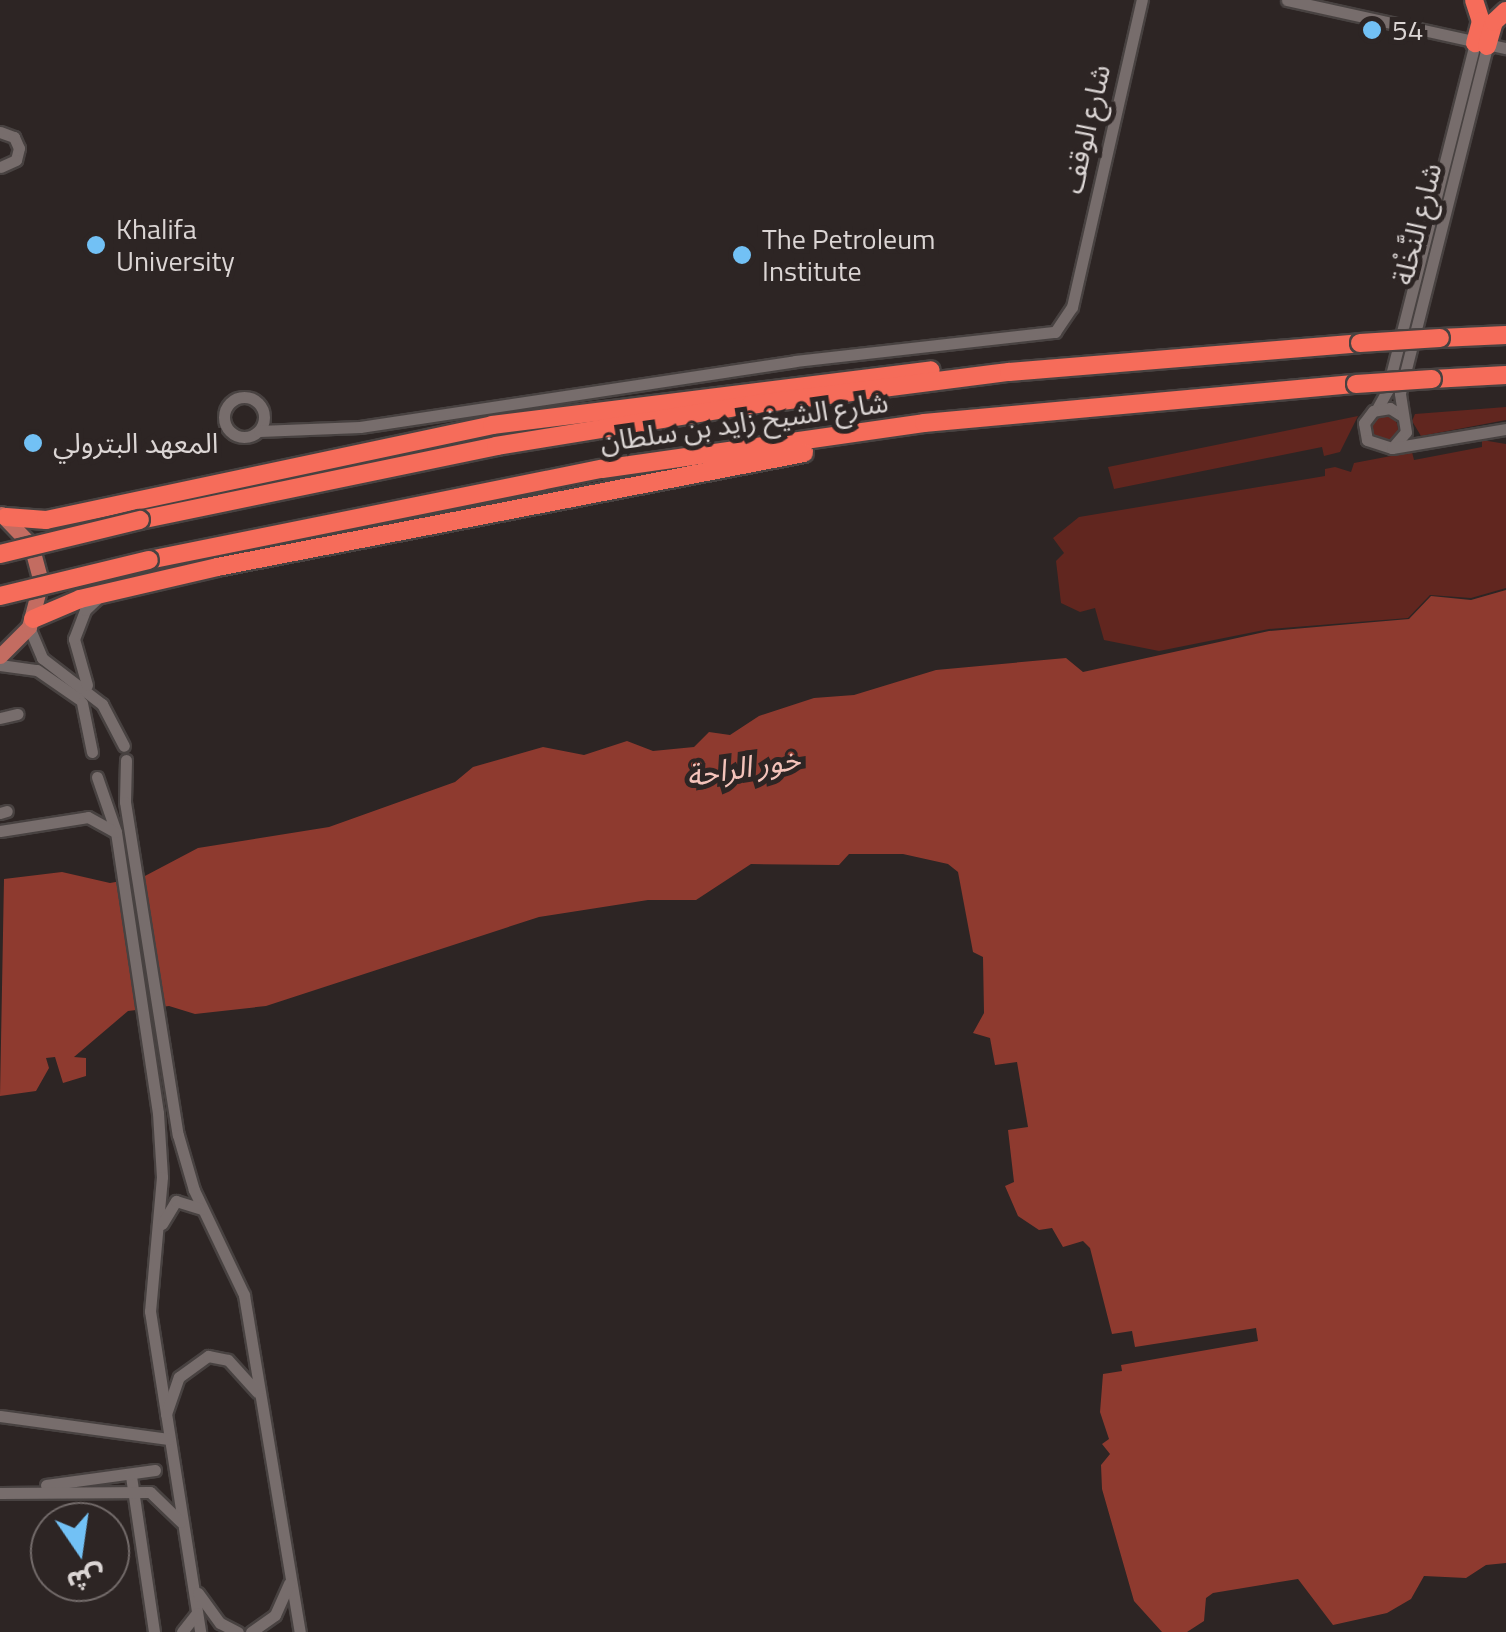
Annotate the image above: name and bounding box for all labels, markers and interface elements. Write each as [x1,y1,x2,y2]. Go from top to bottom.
place label: 54 [1392,13,1423,47]
marker: 54 [1361,19,1383,41]
street label: شارع الوقف [1055,61,1117,197]
street label: شارع النَّخْلة [1386,160,1448,288]
place label: Khalifa University [116,212,235,278]
place label: The Petroleum Institute [762,222,936,288]
marker: Khalifa University [85,234,107,256]
marker: The Petroleum Institute [731,244,753,266]
street label: شارع الشيخ زايد بن سلطان [598,385,890,459]
place label: المعهد البترولي [53,426,218,460]
marker: المعهد البترولي [22,432,44,454]
water label: خور الراحة [683,740,803,794]
north arrow [30,1502,130,1602]
text: ش [63,1555,110,1605]

